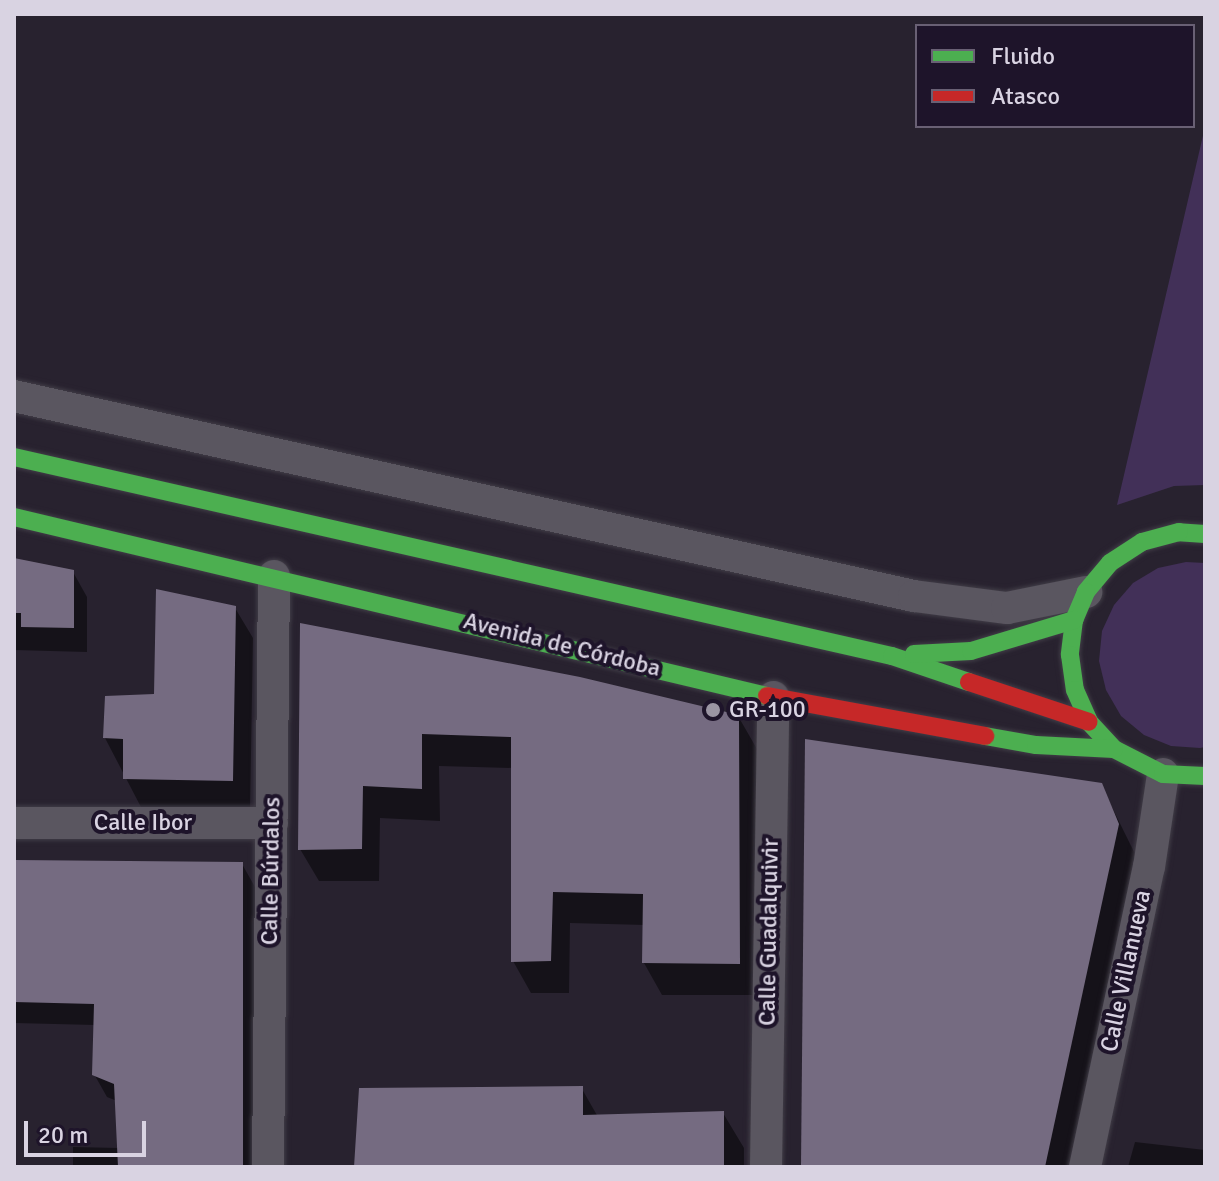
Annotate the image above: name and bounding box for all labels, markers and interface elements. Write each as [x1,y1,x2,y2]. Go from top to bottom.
legend [915,24,1195,128]
text: Fluido [991,41,1055,71]
text: Atasco [991,81,1060,111]
street label: Avenida de Córdoba [460,607,664,683]
place label: GR-100 [729,696,806,724]
marker: GR-100 [704,701,722,719]
street label: Calle Búrdalos [255,797,287,945]
street label: Calle Ibor [94,809,192,837]
street label: Calle Guadalquivir [753,838,785,1026]
street label: Calle Villanueva [1095,887,1157,1055]
scale bar [28,1105,150,1155]
text: 20 m [38,1120,88,1150]

